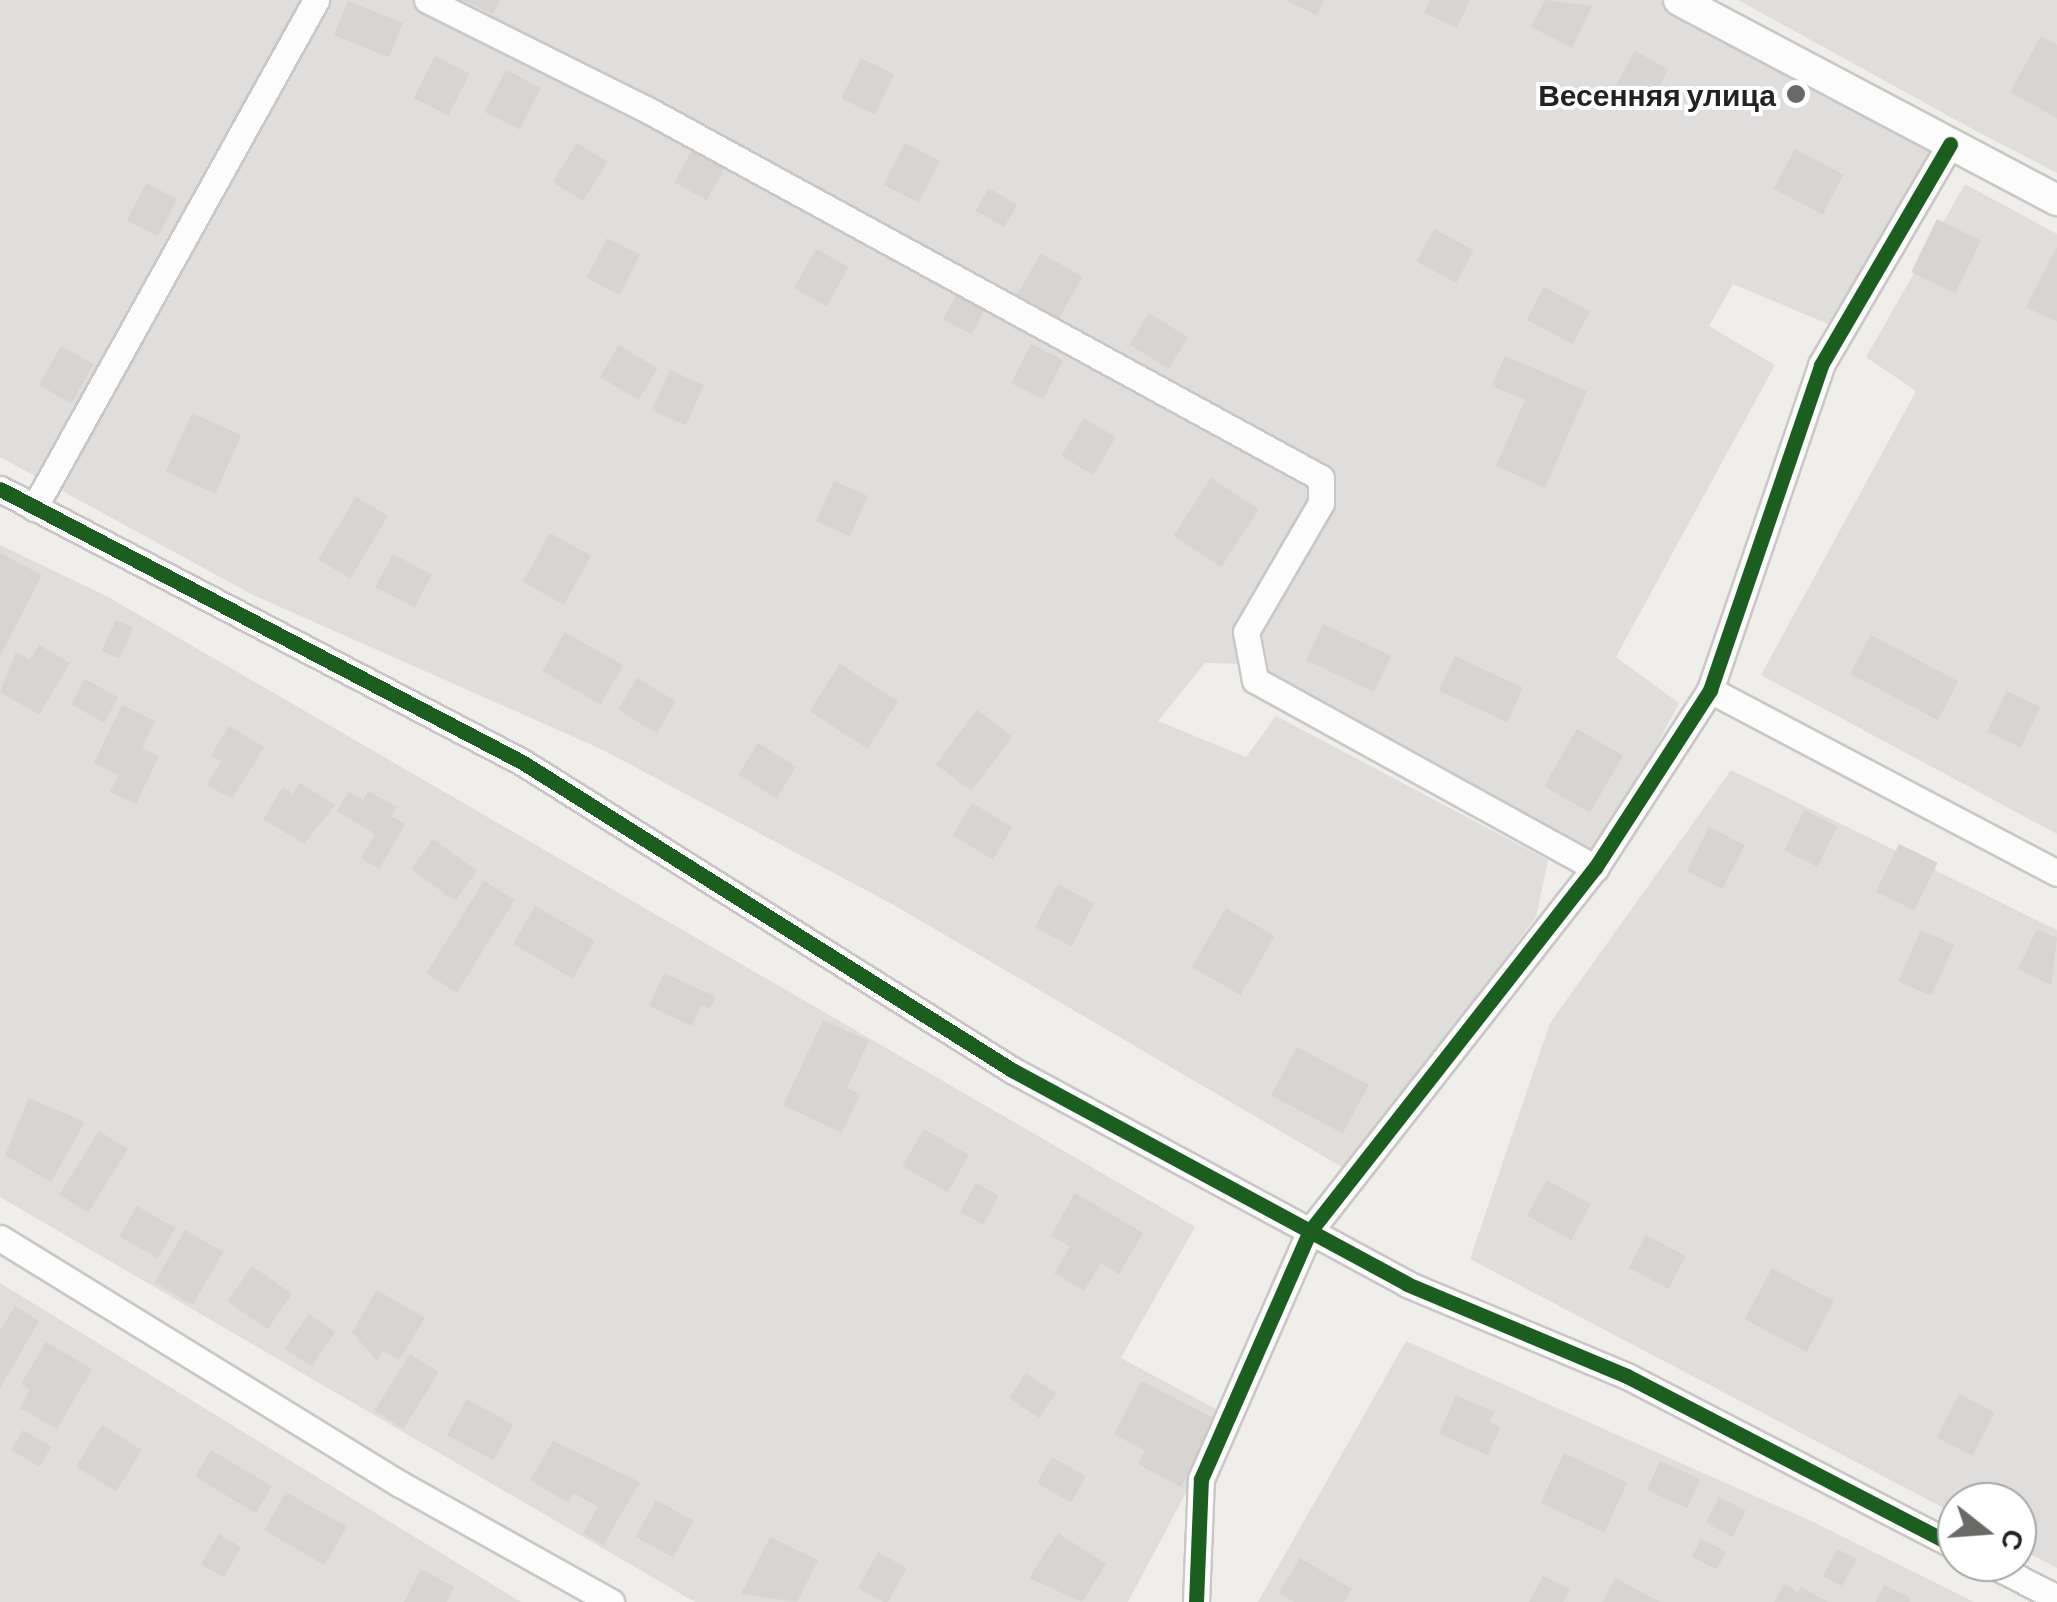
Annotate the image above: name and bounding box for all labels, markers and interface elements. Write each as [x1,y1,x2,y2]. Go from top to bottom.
place label: Весенняя улица [1538,76,1776,112]
marker: Весенняя улица [1785,83,1807,105]
north arrow [1937,1482,2037,1582]
text: С [1995,1526,2033,1555]

